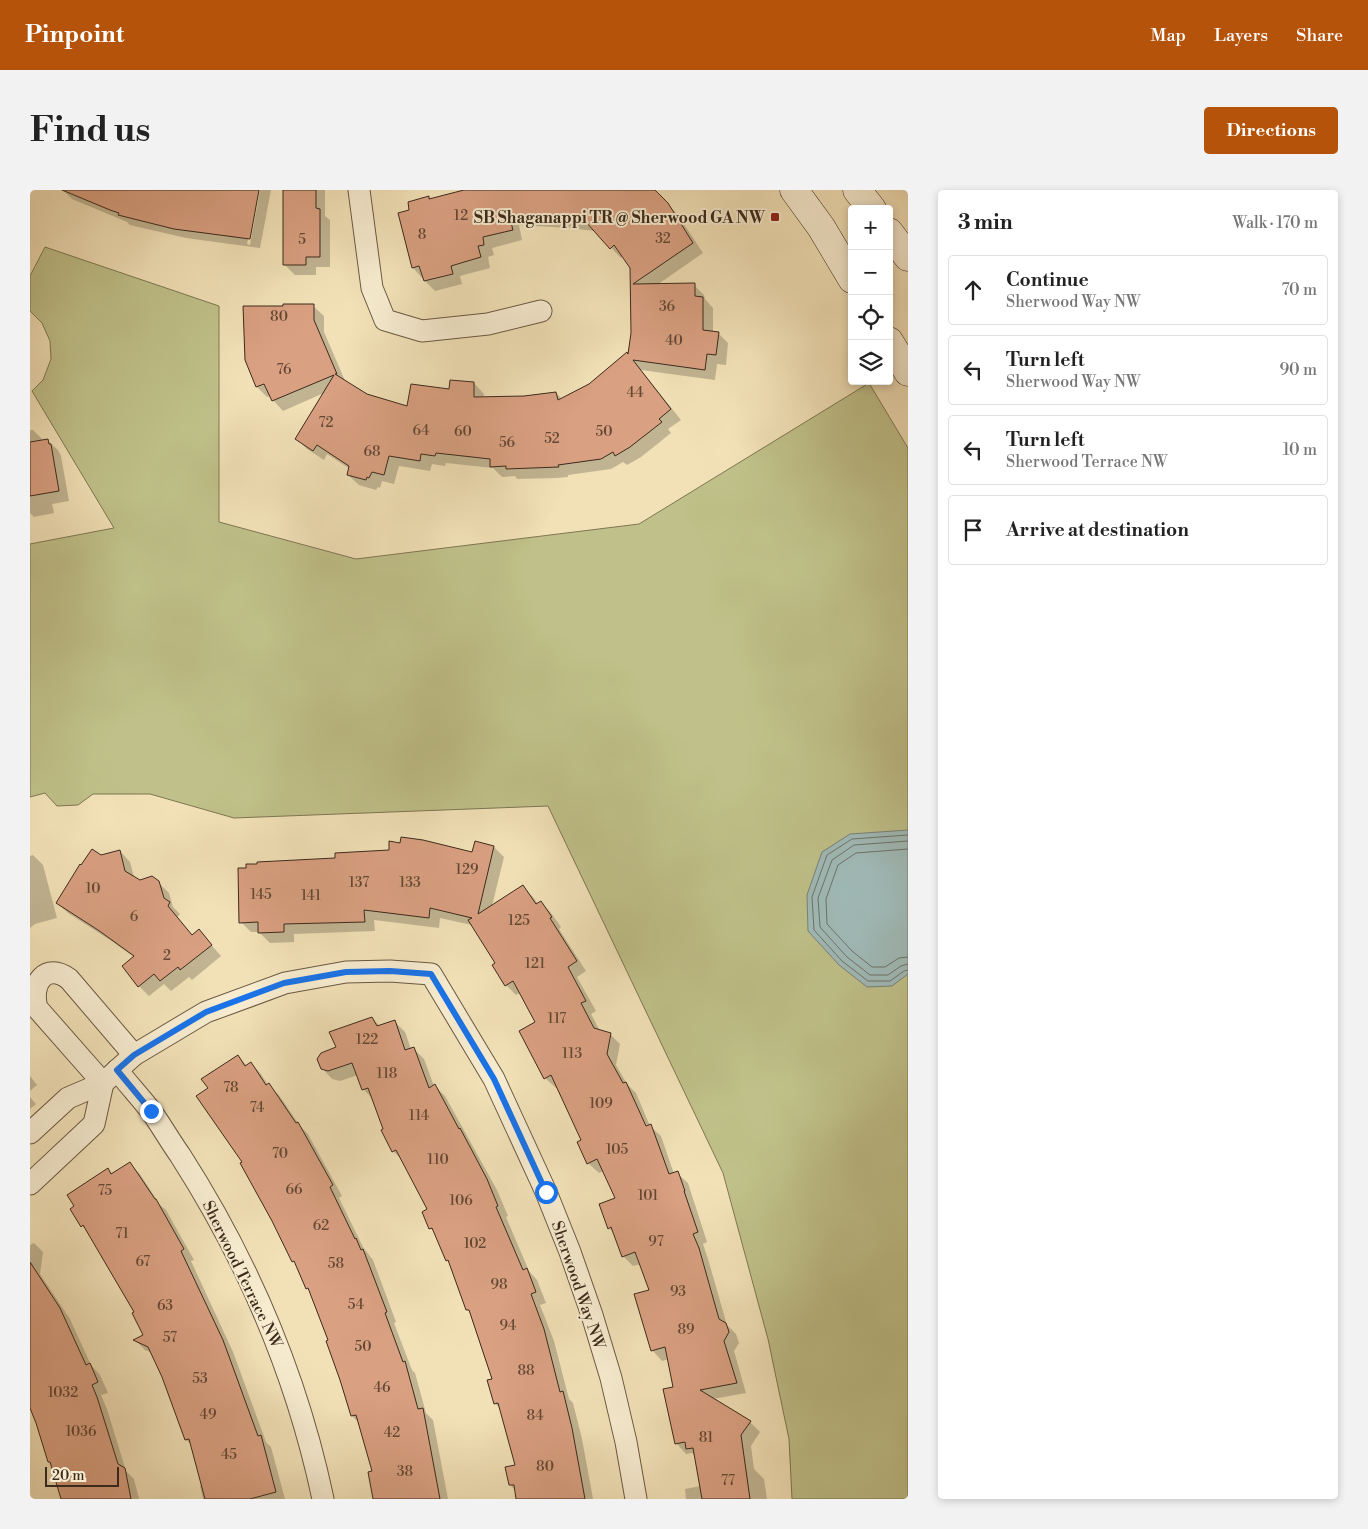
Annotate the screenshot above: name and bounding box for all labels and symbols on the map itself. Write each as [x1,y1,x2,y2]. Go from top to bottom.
house number: 12 [454,207,468,225]
place label: SB Shaganappi TR @ Sherwood GA NW [474,208,766,228]
marker: SB Shaganappi TR @ Sherwood GA NW [769,211,781,223]
house number: 8 [418,226,426,244]
house number: 32 [655,230,671,248]
house number: 5 [298,231,306,249]
house number: 36 [659,298,676,316]
house number: 80 [270,308,288,326]
house number: 40 [665,332,683,350]
house number: 76 [276,361,292,379]
house number: 44 [627,384,643,402]
house number: 72 [319,414,333,432]
house number: 64 [412,422,430,440]
house number: 60 [454,423,472,441]
house number: 50 [596,423,613,441]
house number: 52 [544,430,560,448]
house number: 56 [499,434,516,452]
house number: 68 [363,443,381,461]
house number: 129 [456,861,478,879]
house number: 137 [349,874,369,892]
house number: 133 [399,874,421,892]
house number: 10 [86,880,100,898]
house number: 145 [250,886,272,904]
house number: 141 [301,887,321,905]
house number: 6 [130,908,139,926]
house number: 125 [508,912,530,930]
house number: 2 [163,947,171,965]
house number: 121 [525,955,545,973]
house number: 117 [548,1010,566,1028]
house number: 122 [356,1031,378,1049]
house number: 113 [562,1045,582,1063]
house number: 118 [377,1065,397,1083]
house number: 78 [223,1079,239,1097]
house number: 109 [589,1095,613,1113]
house number: 74 [250,1099,264,1117]
route end [140,1100,163,1123]
house number: 114 [409,1107,429,1125]
house number: 105 [606,1141,629,1159]
house number: 70 [272,1145,288,1163]
house number: 110 [427,1151,449,1169]
house number: 66 [286,1181,303,1199]
route start [535,1181,558,1204]
house number: 75 [98,1182,113,1200]
house number: 101 [638,1187,658,1205]
house number: 106 [449,1192,473,1210]
street label: Sherwood Terrace NW [198,1197,287,1352]
house number: 62 [313,1217,329,1235]
street label: Sherwood Way NW [547,1218,610,1353]
house number: 71 [115,1225,129,1243]
house number: 97 [648,1233,664,1251]
house number: 102 [464,1235,486,1253]
house number: 67 [136,1253,150,1271]
house number: 58 [328,1255,344,1273]
house number: 98 [490,1276,508,1294]
house number: 93 [670,1283,686,1301]
house number: 54 [348,1296,364,1314]
house number: 63 [157,1297,173,1315]
house number: 94 [500,1317,516,1335]
house number: 89 [677,1321,695,1339]
house number: 57 [163,1329,177,1347]
house number: 50 [355,1338,372,1356]
house number: 88 [517,1362,535,1380]
house number: 53 [192,1370,208,1388]
house number: 46 [374,1379,391,1397]
house number: 1032 [48,1384,78,1402]
house number: 49 [200,1406,216,1424]
house number: 84 [526,1407,544,1425]
house number: 1036 [65,1423,97,1441]
house number: 42 [384,1424,400,1442]
house number: 81 [699,1429,713,1447]
house number: 45 [221,1446,237,1464]
house number: 80 [536,1458,554,1476]
house number: 38 [397,1463,413,1481]
scale bar [45,1464,119,1487]
house number: 77 [721,1472,735,1490]

